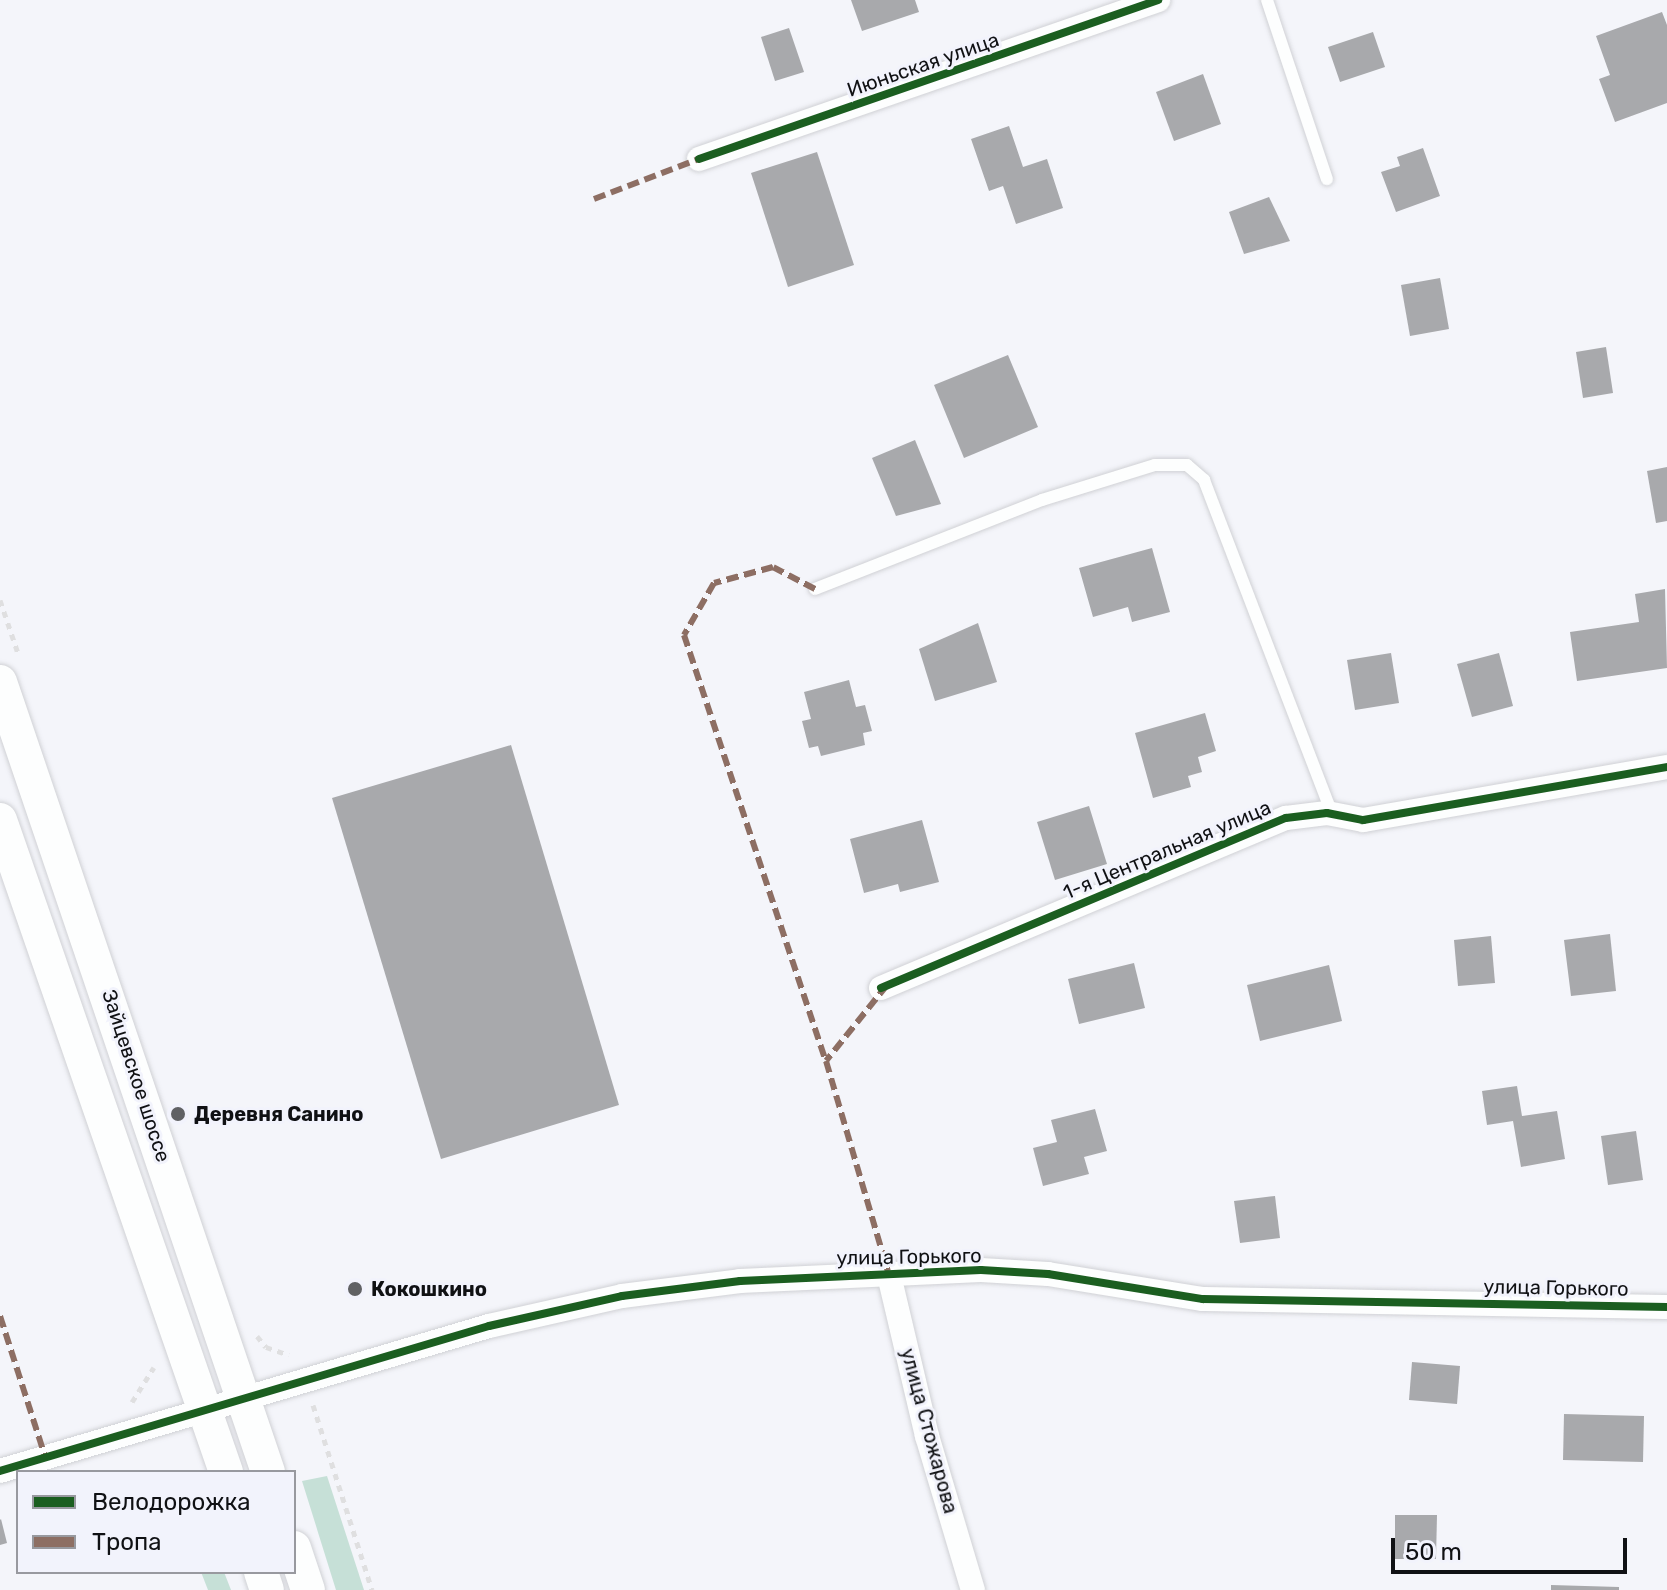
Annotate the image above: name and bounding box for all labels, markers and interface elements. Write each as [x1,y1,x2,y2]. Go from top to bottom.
street label: Июньская улица [844,28,1002,102]
street label: 1-я Центральная улица [1059,795,1275,905]
street label: Зайцевское шоссе [97,987,175,1165]
place label: Деревня Санино [194,1102,364,1126]
marker: Деревня Санино [169,1105,187,1123]
street label: улица Горького [836,1244,982,1270]
street label: улица Горького [1483,1275,1629,1301]
place label: Кокошкино [371,1277,487,1301]
marker: Кокошкино [346,1280,364,1298]
street label: улица Стожарова [895,1346,963,1516]
legend [16,1470,296,1574]
text: Велодорожка [92,1488,251,1516]
scale bar [1395,1522,1631,1572]
text: Тропа [92,1528,161,1556]
text: 50 m [1405,1538,1462,1566]

